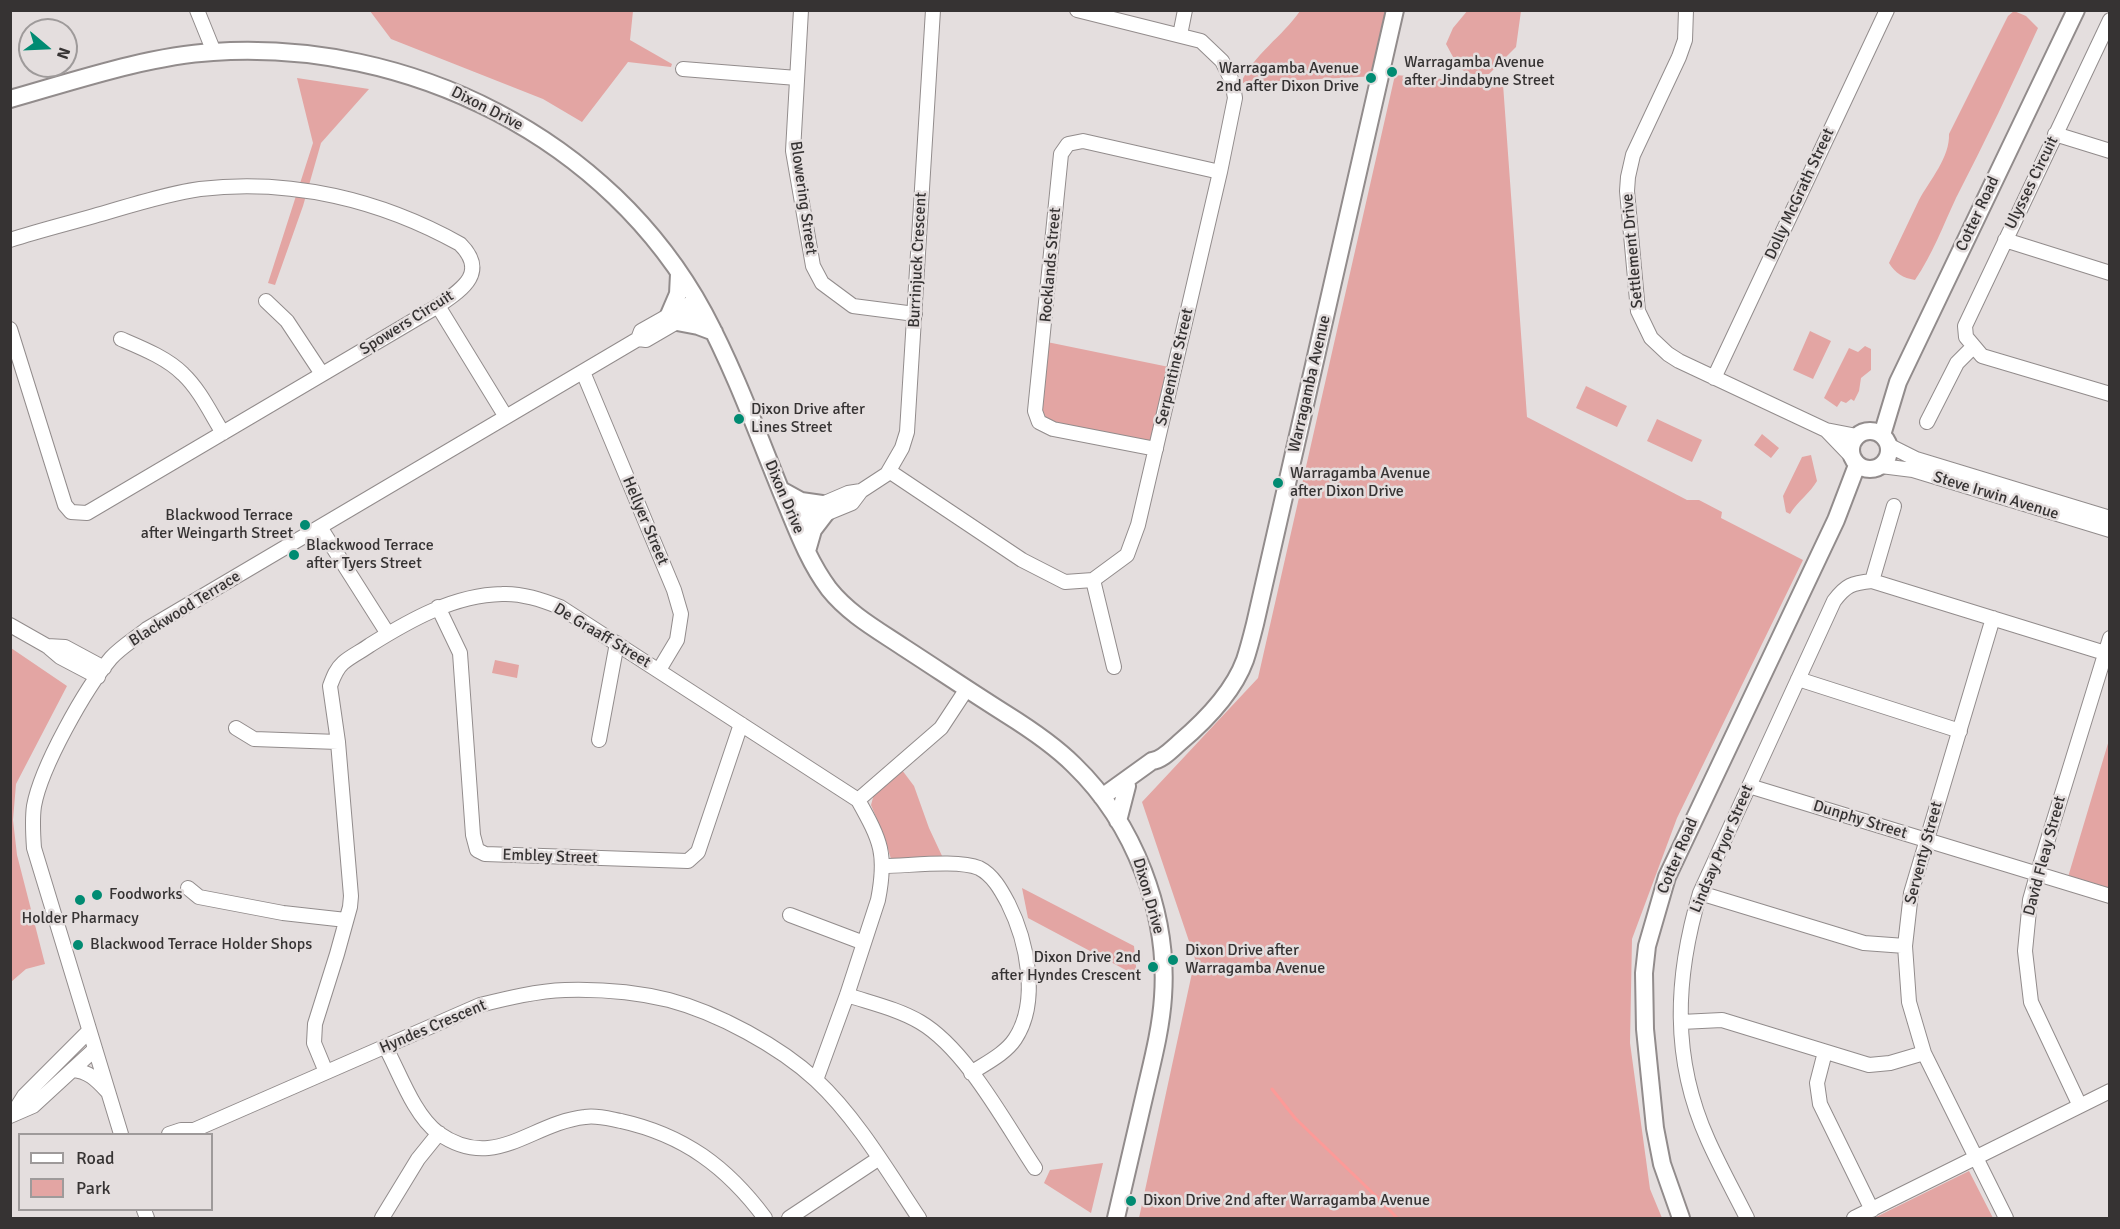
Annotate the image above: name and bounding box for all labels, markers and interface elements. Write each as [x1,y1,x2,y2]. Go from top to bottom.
north arrow [18,18,78,78]
text: N [52,45,74,62]
place label: Warragamba Avenue after Jindabyne Street [1404,53,1555,91]
place label: Warragamba Avenue 2nd after Dixon Drive [1216,59,1359,97]
marker: Warragamba Avenue after Jindabyne Street [1385,65,1399,79]
marker: Warragamba Avenue 2nd after Dixon Drive [1364,71,1378,85]
street label: Dixon Drive [448,83,526,135]
street label: Dolly McGrath Street [1761,125,1839,263]
street label: Ulysses Circuit [2001,133,2063,233]
street label: Blowering Street [786,140,820,256]
street label: Cotter Road [1952,173,2004,255]
street label: Burrinjuck Crescent [905,192,931,328]
street label: Settlement Drive [1618,193,1648,309]
street label: Rocklands Street [1036,207,1066,323]
street label: Spowers Circuit [357,287,457,359]
street label: Serpentine Street [1152,306,1198,428]
street label: Warragamba Avenue [1285,314,1335,454]
place label: Dixon Drive after Lines Street [751,400,865,438]
marker: Dixon Drive after Lines Street [732,412,746,426]
street label: Dixon Drive [760,457,808,537]
place label: Warragamba Avenue after Dixon Drive [1290,464,1430,502]
street label: Steve Irwin Avenue [1931,468,2061,524]
street label: Hellyer Street [618,474,672,568]
marker: Warragamba Avenue after Dixon Drive [1271,476,1285,490]
place label: Blackwood Terrace after Weingarth Street [141,506,293,544]
marker: Blackwood Terrace after Weingarth Street [298,518,312,532]
place label: Blackwood Terrace after Tyers Street [306,536,434,574]
marker: Blackwood Terrace after Tyers Street [287,548,301,562]
street label: Blackwood Terrace [126,567,244,651]
street label: De Graaff Street [550,600,654,672]
street label: Lindsay Pryor Street [1686,782,1758,916]
street label: David Fleay Street [2020,794,2070,918]
street label: Dunphy Street [1811,797,1909,843]
street label: Serventy Street [1901,800,1947,906]
street label: Cotter Road [1653,815,1703,897]
street label: Embley Street [502,846,598,868]
street label: Dixon Drive [1128,856,1168,936]
place label: Foodworks [109,885,183,905]
marker: Foodworks [90,888,104,902]
marker: Holder Pharmacy [73,893,87,907]
place label: Holder Pharmacy [21,909,139,929]
place label: Blackwood Terrace Holder Shops [90,935,312,955]
marker: Blackwood Terrace Holder Shops [71,938,85,952]
place label: Dixon Drive after Warragamba Avenue [1185,941,1325,979]
place label: Dixon Drive 2nd after Hyndes Crescent [991,948,1141,986]
marker: Dixon Drive after Warragamba Avenue [1166,953,1180,967]
marker: Dixon Drive 2nd after Hyndes Crescent [1146,960,1160,974]
street label: Hyndes Crescent [377,996,489,1058]
legend [18,1133,213,1211]
text: Road [76,1147,115,1169]
text: Park [76,1177,111,1199]
place label: Dixon Drive 2nd after Warragamba Avenue [1143,1191,1430,1211]
marker: Dixon Drive 2nd after Warragamba Avenue [1124,1194,1138,1208]

